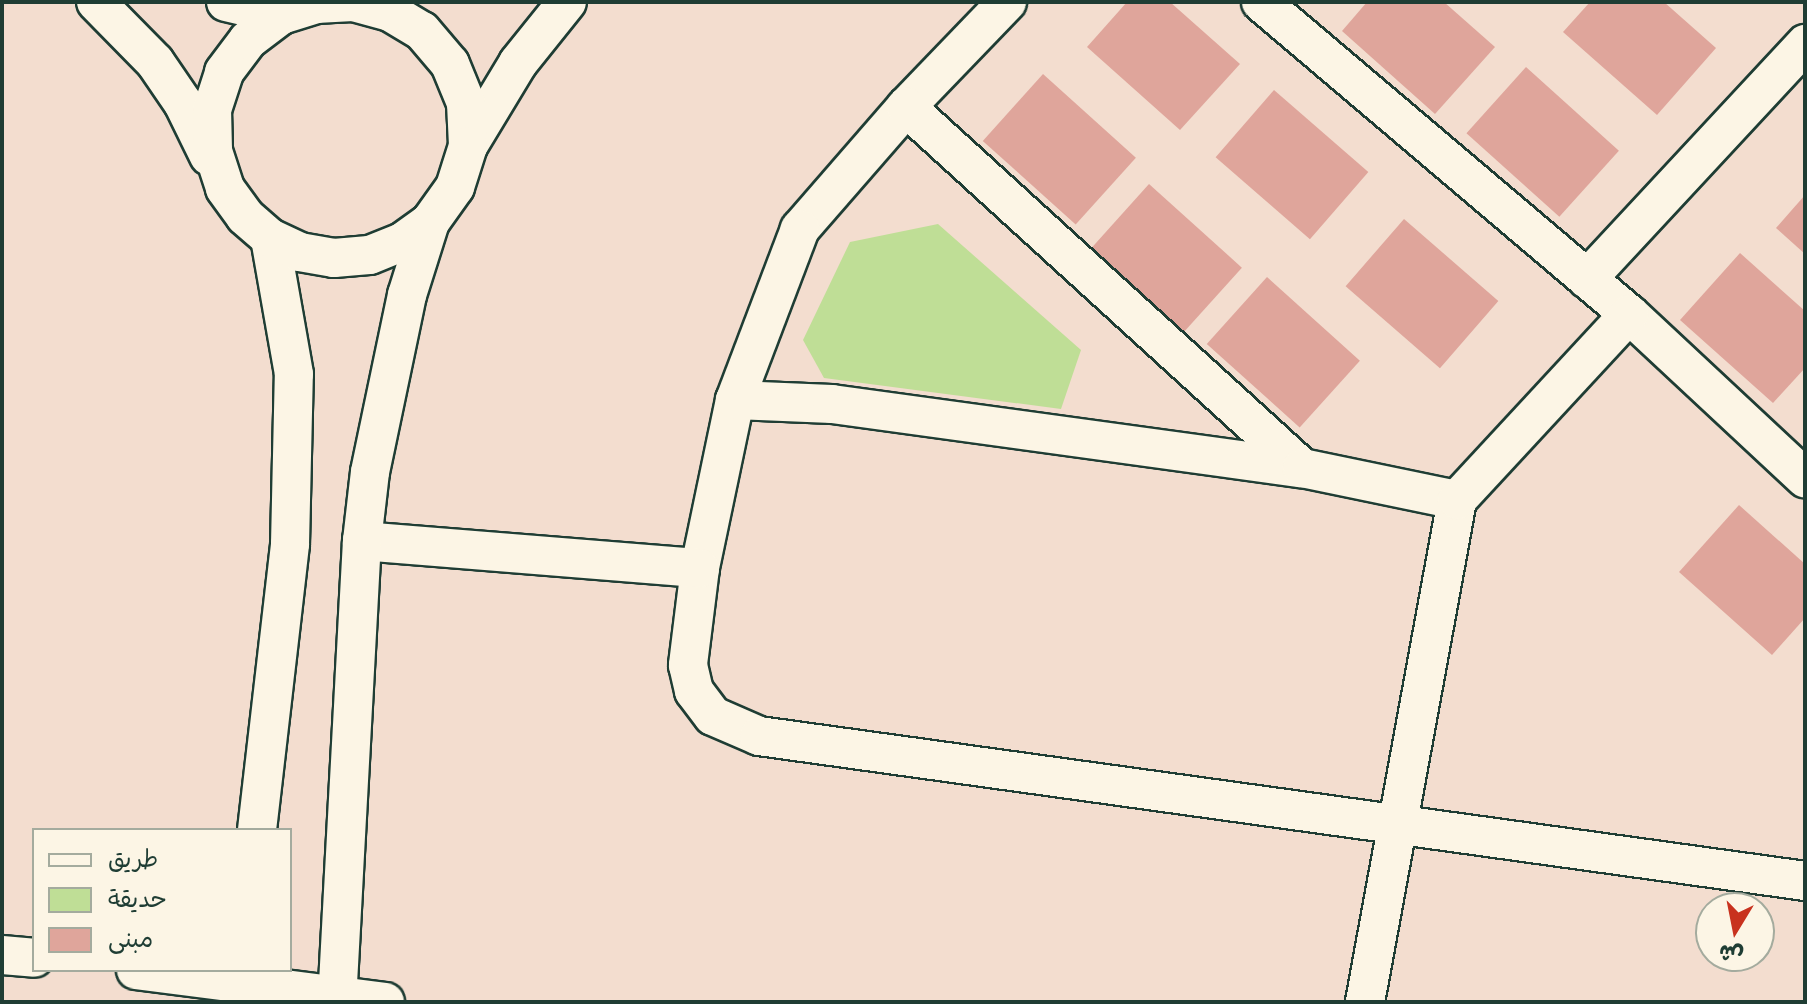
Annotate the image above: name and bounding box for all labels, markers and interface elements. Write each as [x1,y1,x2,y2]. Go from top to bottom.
legend [32,828,292,972]
text: طريق [108,844,158,874]
text: حديقة [108,884,167,914]
north arrow [1695,892,1775,972]
text: مبنى [108,924,153,954]
text: ش [1717,938,1746,970]

